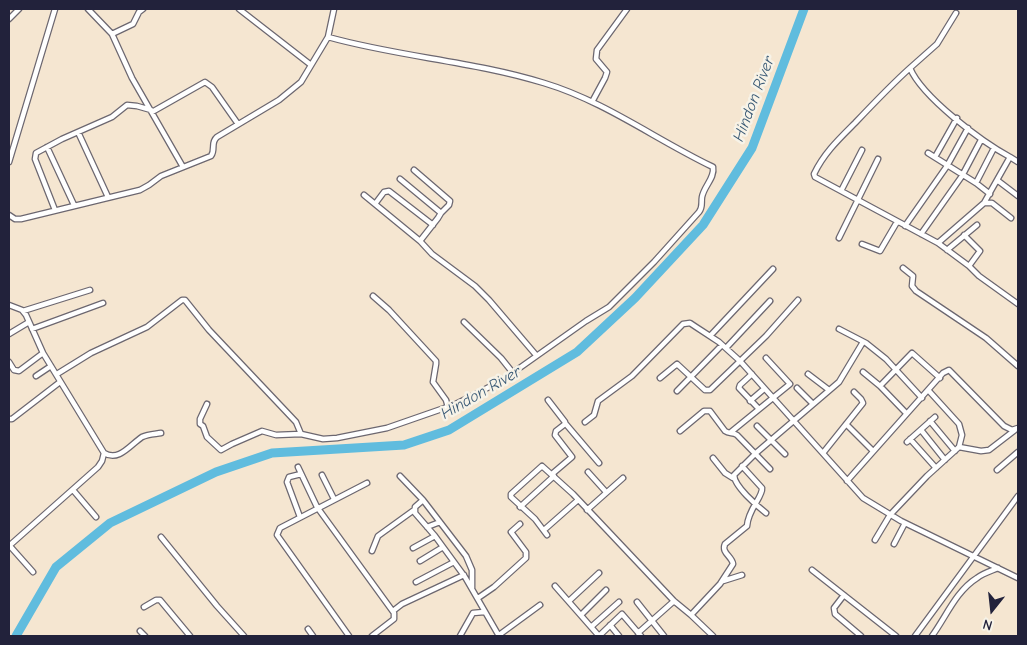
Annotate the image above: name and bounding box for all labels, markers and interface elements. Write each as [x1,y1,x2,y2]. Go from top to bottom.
water label: Hindon River [729,54,779,144]
water label: Hindon River [437,362,525,424]
north arrow [967,585,1017,635]
text: N [981,615,994,634]

